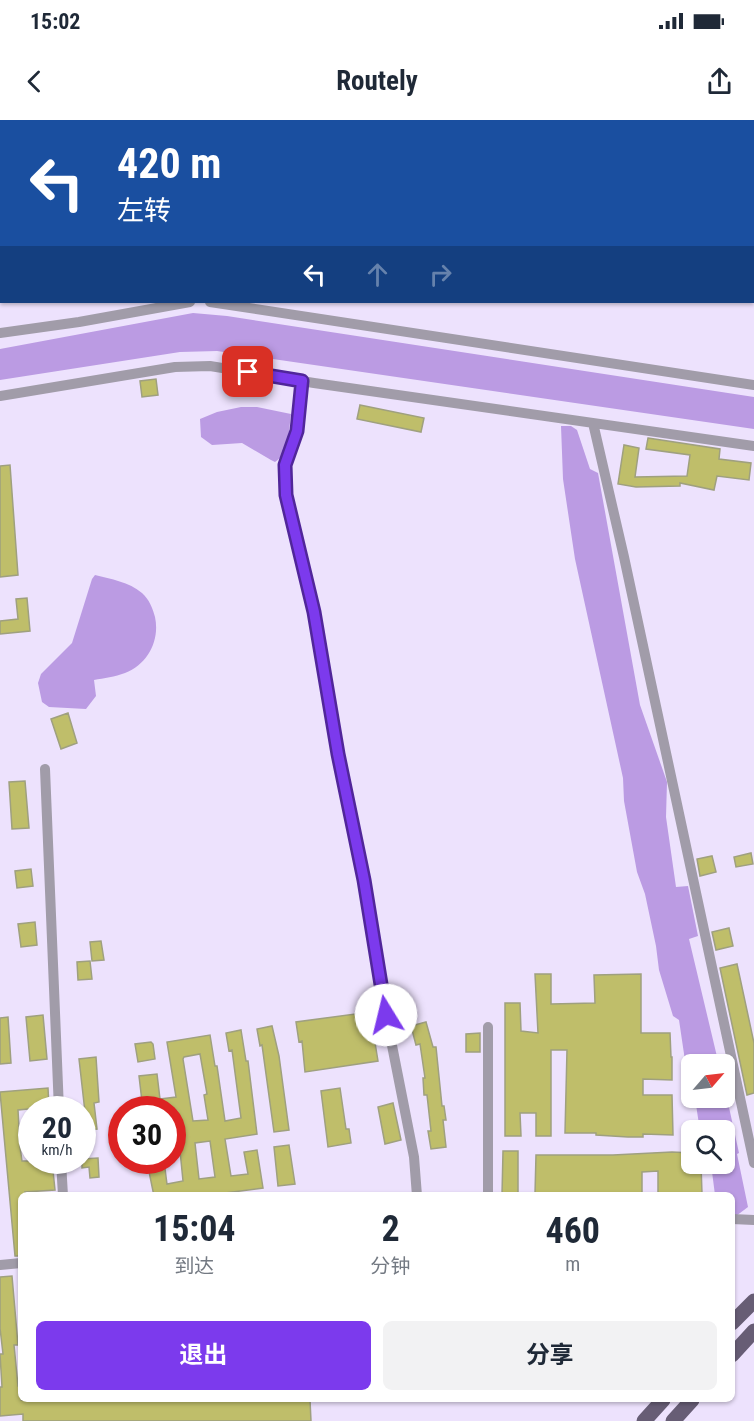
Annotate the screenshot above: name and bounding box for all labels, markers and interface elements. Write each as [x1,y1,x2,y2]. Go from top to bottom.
text: 15:02 [30,9,81,34]
icon: back [18,65,51,98]
text: Routely [336,65,418,97]
icon: share [703,65,736,98]
text: 420 m [117,139,222,188]
icon: left [18,144,96,222]
text: 左转 [117,195,171,227]
icon: left [298,258,331,291]
icon: ahead [361,258,394,291]
icon: right [424,258,457,291]
pin [222,346,273,397]
icon: arrive [231,355,264,388]
position arrow [354,983,418,1047]
north arrow [681,1054,735,1108]
map controls [681,1054,735,1174]
speed limit sign: 30 [108,1096,186,1174]
text: 20 [42,1110,72,1145]
button: search [681,1120,735,1174]
text: km/h [42,1141,72,1159]
text: 15:04 [153,1208,236,1250]
text: 2 [381,1208,400,1250]
text: 460 [545,1210,600,1252]
text: m [565,1252,580,1276]
text: 到达 [174,1254,214,1278]
text: 分钟 [371,1254,411,1278]
button: 退出 [36,1321,371,1390]
button: 分享 [383,1321,717,1390]

